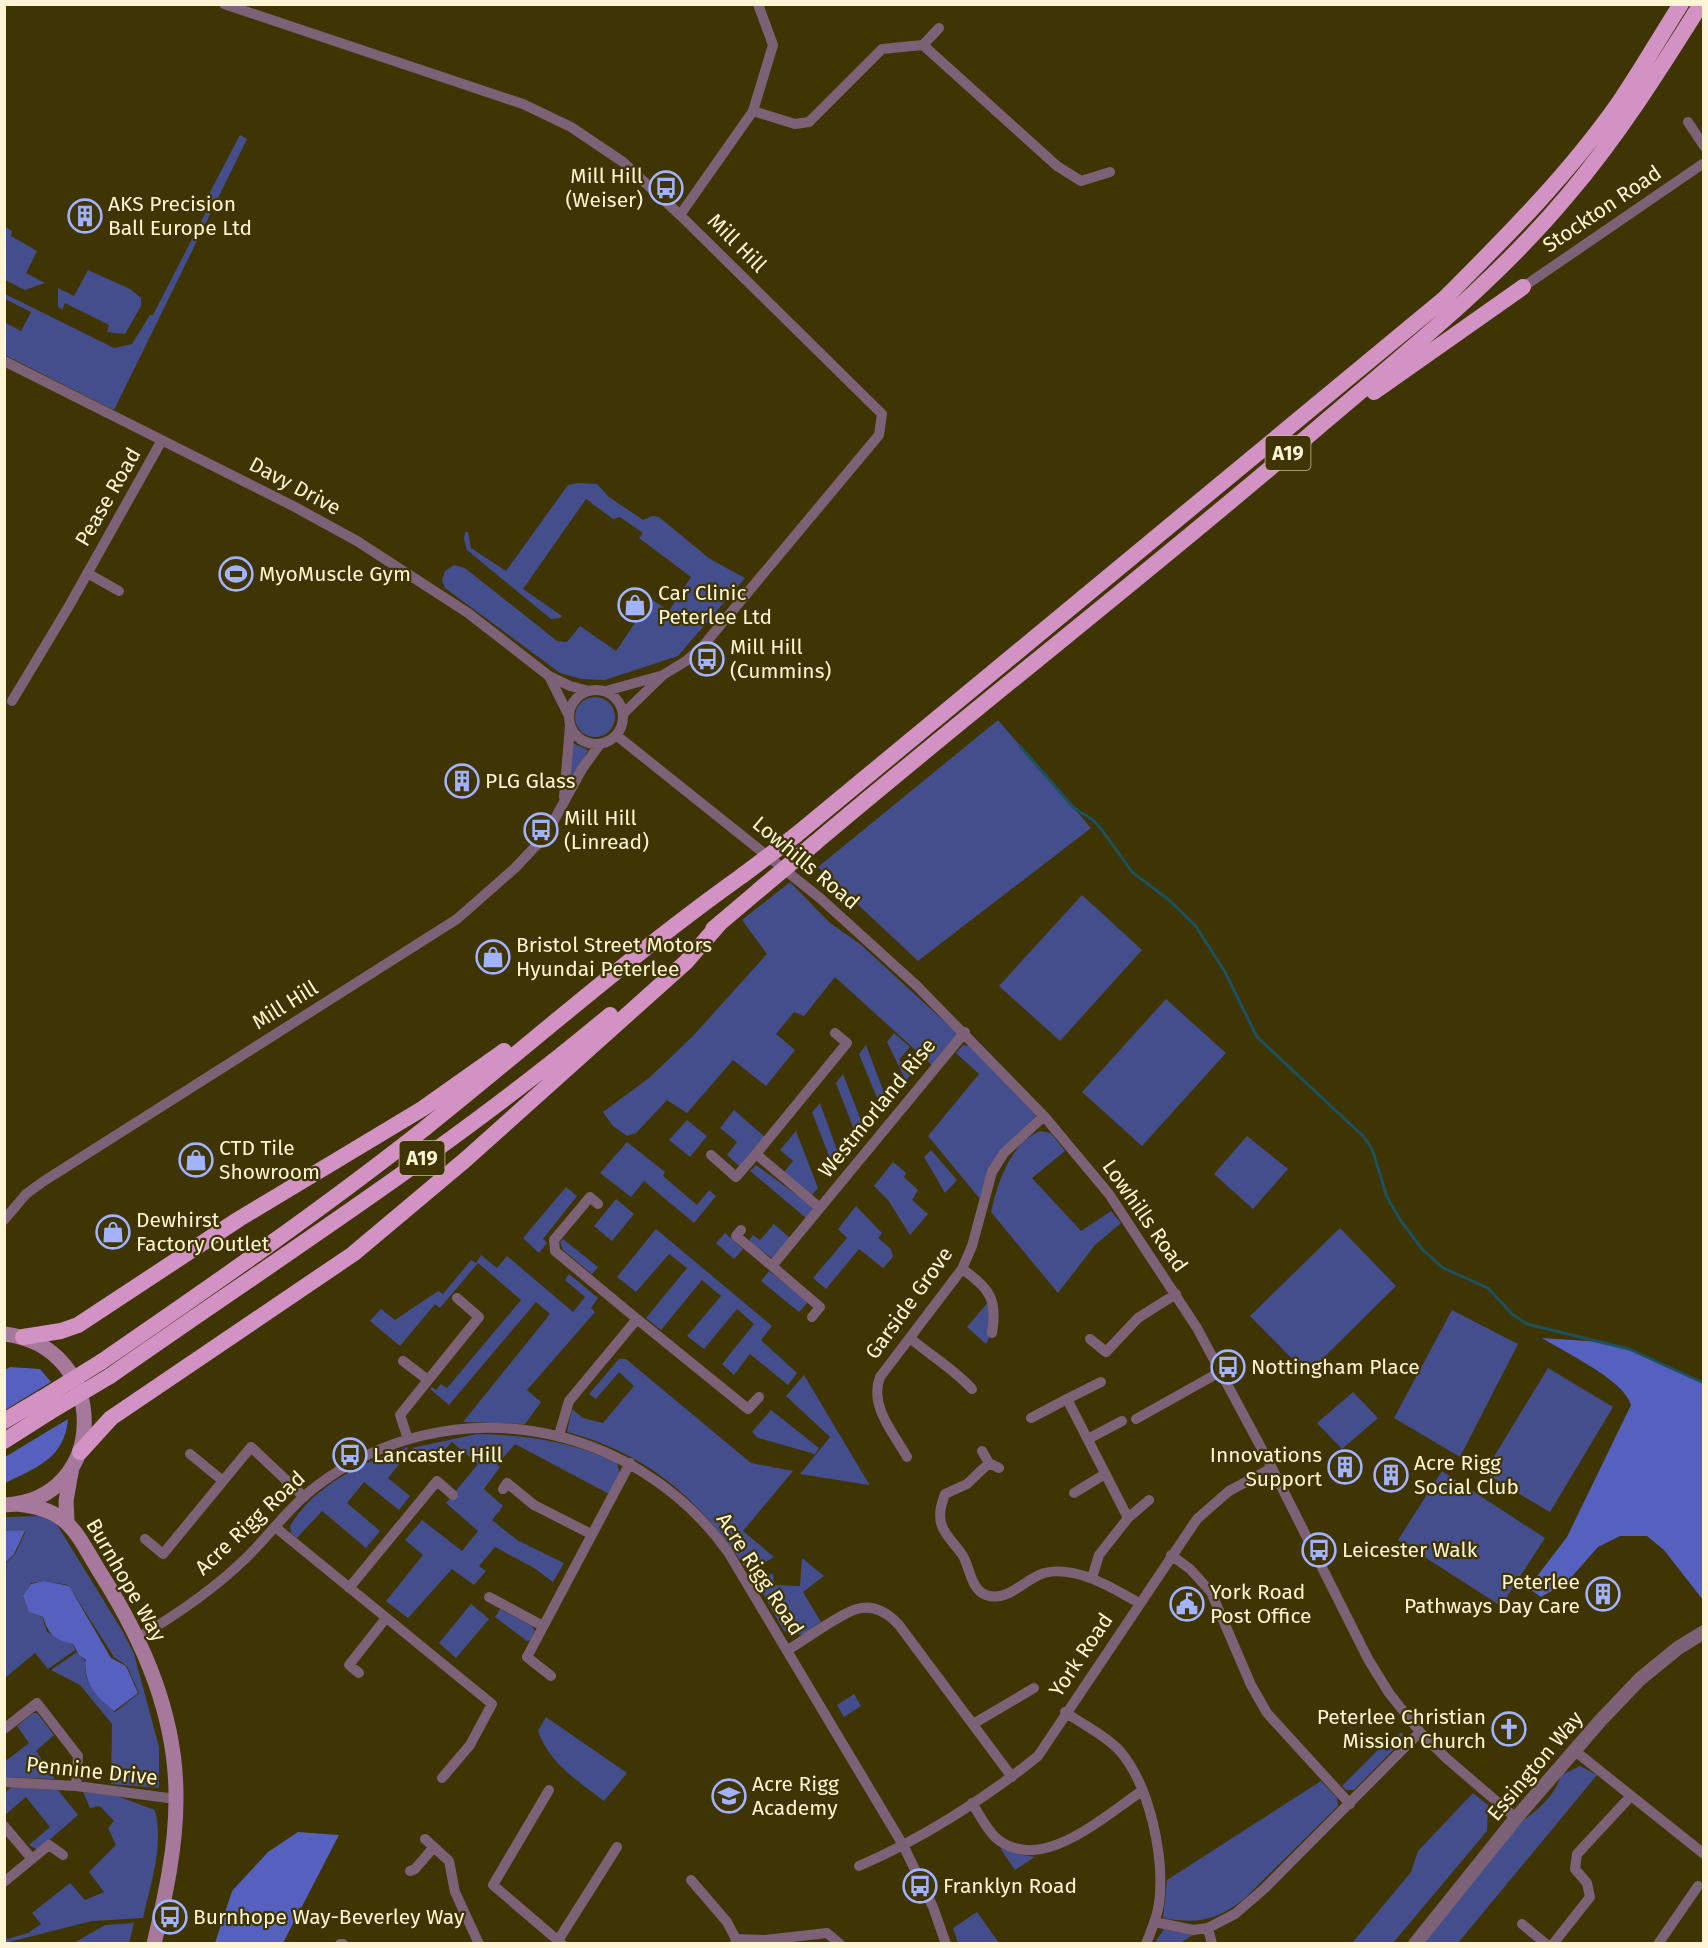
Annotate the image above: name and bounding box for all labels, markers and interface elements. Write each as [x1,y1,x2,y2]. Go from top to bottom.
street label: Stockton Road [1538,160,1666,258]
place label: Mill Hill (Weiser) [566,163,643,213]
bus stop icon: Mill Hill (Weiser) [648,170,684,206]
place label: AKS Precision Ball Europe Ltd [108,191,252,241]
building icon: AKS Precision Ball Europe Ltd [67,198,103,234]
street label: Mill Hill [702,208,772,278]
road number: A19 [1266,436,1310,470]
street label: Pease Road [69,443,147,551]
street label: Davy Drive [245,451,345,521]
sports icon: MyoMuscle Gym [218,556,254,592]
place label: MyoMuscle Gym [259,561,411,587]
place label: Car Clinic Peterlee Ltd [658,580,772,630]
shop icon: Car Clinic Peterlee Ltd [617,587,653,623]
place label: Mill Hill (Cummins) [730,634,831,684]
bus stop icon: Mill Hill (Cummins) [689,641,725,677]
building icon: PLG Glass [444,763,480,799]
place label: PLG Glass [485,768,576,794]
place label: Mill Hill (Linread) [564,805,649,855]
street label: Lowhills Road [747,811,865,915]
bus stop icon: Mill Hill (Linread) [523,812,559,848]
place label: Bristol Street Motors Hyundai Peterlee [516,932,712,982]
shop icon: Bristol Street Motors Hyundai Peterlee [475,939,511,975]
street label: Mill Hill [247,975,323,1035]
street label: Westmorland Rise [813,1033,941,1183]
place label: CTD Tile Showroom [219,1135,320,1185]
road number: A19 [400,1141,444,1175]
shop icon: CTD Tile Showroom [178,1142,214,1178]
street label: Lowhills Road [1097,1155,1193,1277]
place label: Dewhirst Factory Outlet [136,1207,270,1257]
shop icon: Dewhirst Factory Outlet [95,1214,131,1250]
street label: Garside Grove [860,1242,958,1364]
bus stop icon: Nottingham Place [1210,1349,1246,1385]
place label: Nottingham Place [1251,1354,1420,1380]
bus stop icon: Lancaster Hill [332,1437,368,1473]
place label: Lancaster Hill [373,1442,503,1468]
place label: Innovations Support [1210,1442,1322,1492]
building icon: Innovations Support [1327,1449,1363,1485]
place label: Acre Rigg Social Club [1414,1450,1519,1500]
building icon: Acre Rigg Social Club [1373,1457,1409,1493]
street label: Acre Rigg Road [190,1465,310,1581]
street label: Acre Rigg Road [711,1508,809,1640]
street label: Burnhope Way [80,1514,172,1647]
bus stop icon: Leicester Walk [1301,1532,1337,1568]
place label: Leicester Walk [1342,1537,1478,1563]
place label: Peterlee Pathways Day Care [1404,1569,1580,1619]
building icon: Peterlee Pathways Day Care [1585,1576,1621,1612]
place label: York Road Post Office [1210,1579,1312,1629]
public building icon: York Road Post Office [1169,1586,1205,1622]
street label: York Road [1044,1608,1118,1702]
place label: Peterlee Christian Mission Church [1317,1704,1486,1754]
street label: Essington Way [1482,1705,1589,1826]
church icon: Peterlee Christian Mission Church [1491,1711,1527,1747]
street label: Pennine Drive [25,1751,159,1791]
place label: Acre Rigg Academy [752,1771,839,1821]
school or university icon: Acre Rigg Academy [711,1778,747,1814]
bus stop icon: Franklyn Road [902,1868,938,1904]
place label: Franklyn Road [943,1873,1077,1899]
bus stop icon: Burnhope Way-Beverley Way [152,1899,188,1935]
place label: Burnhope Way-Beverley Way [193,1904,465,1930]

